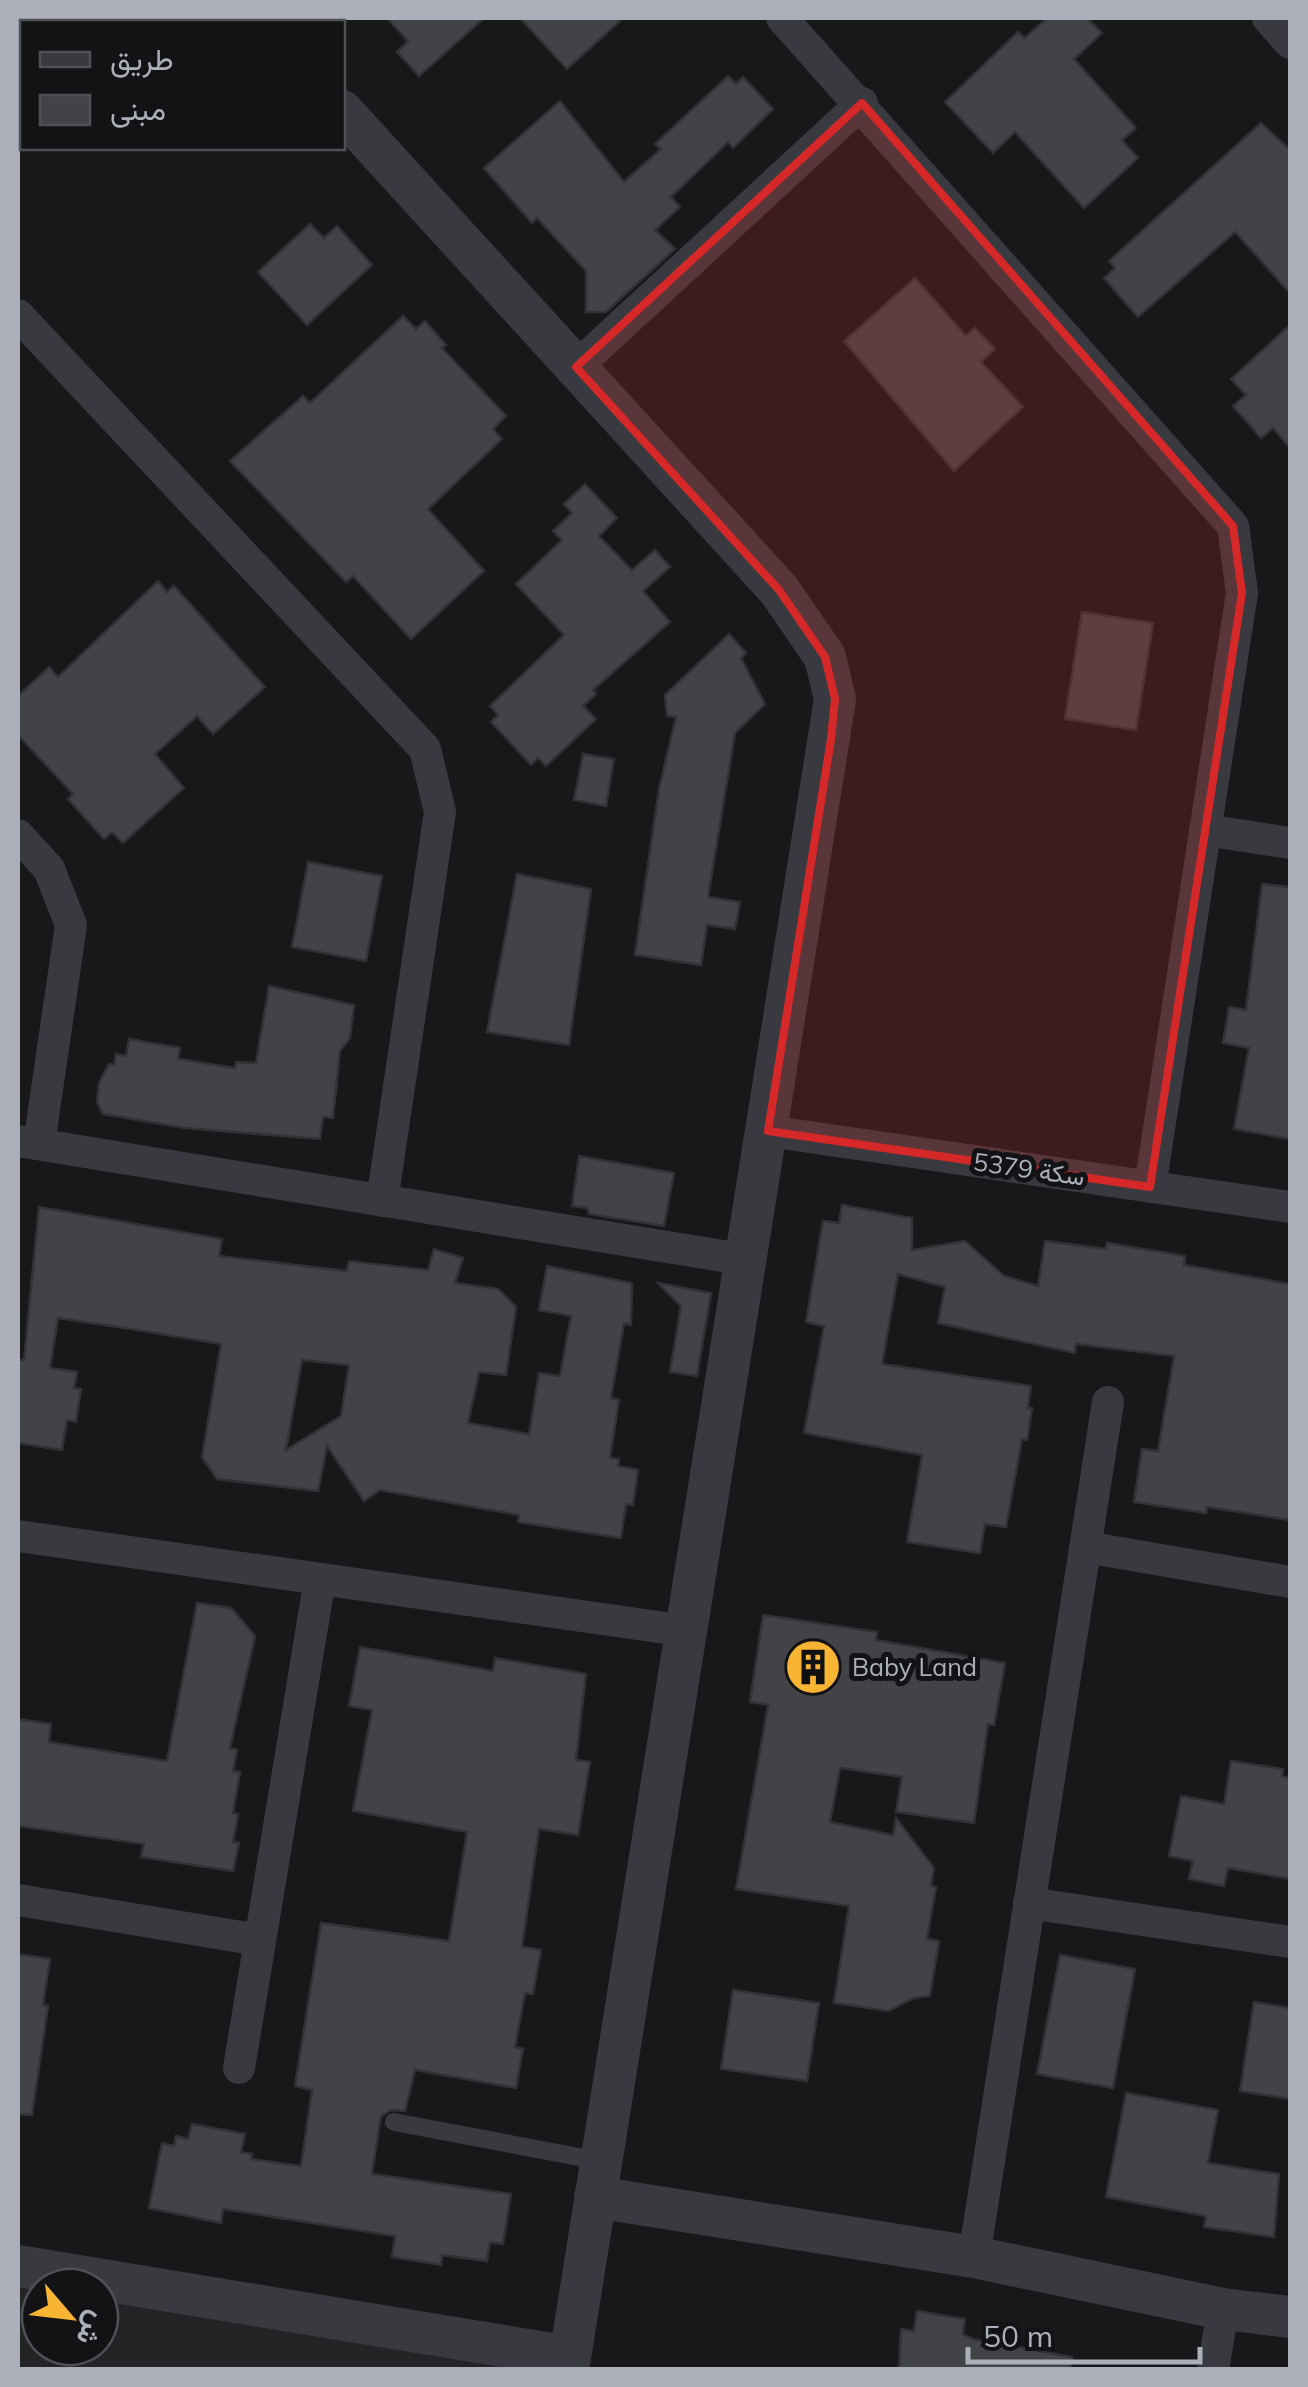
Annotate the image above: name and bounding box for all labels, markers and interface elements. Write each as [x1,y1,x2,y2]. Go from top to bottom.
legend [20,20,345,150]
text: طريق [110,40,174,78]
text: مبنى [110,90,166,128]
street label: سكة 5379 [971,1145,1087,1192]
building icon: Baby Land [783,1637,843,1697]
place label: Baby Land [852,1651,977,1682]
north arrow [20,2267,120,2367]
scale bar [968,2302,1200,2364]
text: ش [69,2306,116,2352]
text: 50 m [983,2317,1053,2355]

